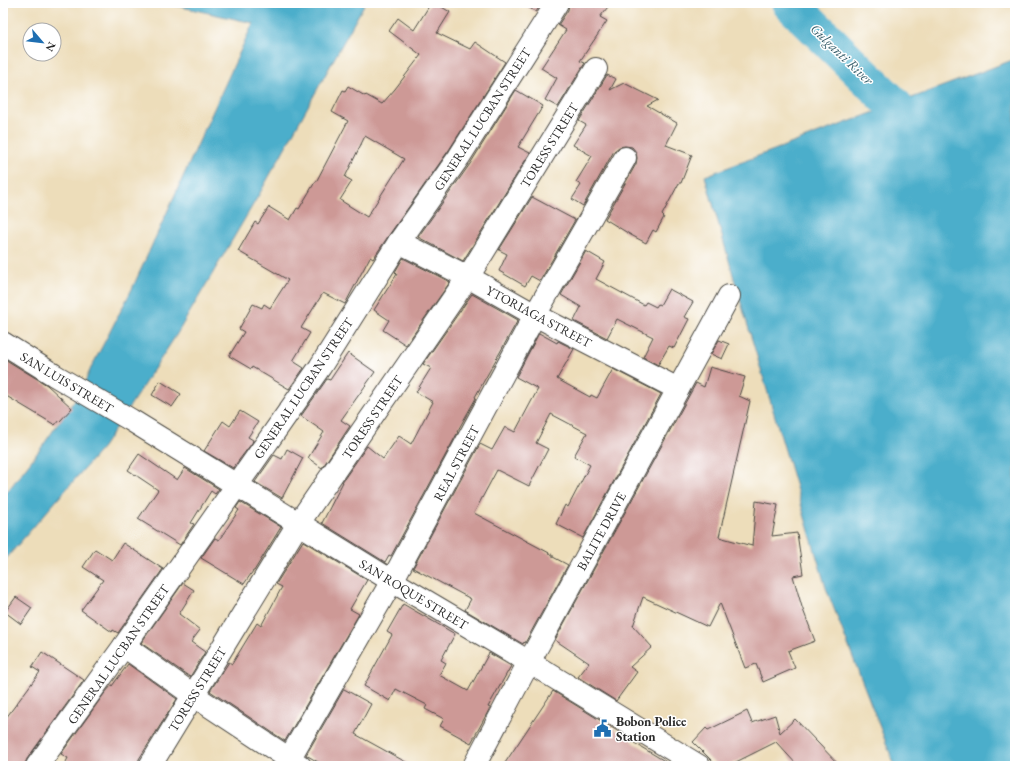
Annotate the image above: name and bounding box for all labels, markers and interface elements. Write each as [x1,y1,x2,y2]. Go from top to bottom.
water label: Gulganti River [807,20,878,89]
north arrow [22,22,62,62]
text: N [43,39,59,54]
street label: GENERAL LUCBAN STREET [430,44,535,194]
street label: TORESS STREET [516,99,583,191]
street label: YTORIAGA STREET [483,281,595,352]
street label: GENERAL LUCBAN STREET [250,314,357,462]
street label: SAN LUIS STREET [17,348,117,417]
street label: TORESS STREET [338,372,407,462]
street label: REAL STREET [429,422,484,504]
street label: BALITE DRIVE [573,489,630,573]
street label: SAN ROQUE STREET [356,555,471,634]
street label: GENERAL LUCBAN STREET [64,581,173,727]
street label: TORESS STREET [164,643,231,735]
place label: Bobon Police Station [616,713,687,745]
public building icon: Bobon Police Station [593,718,613,738]

